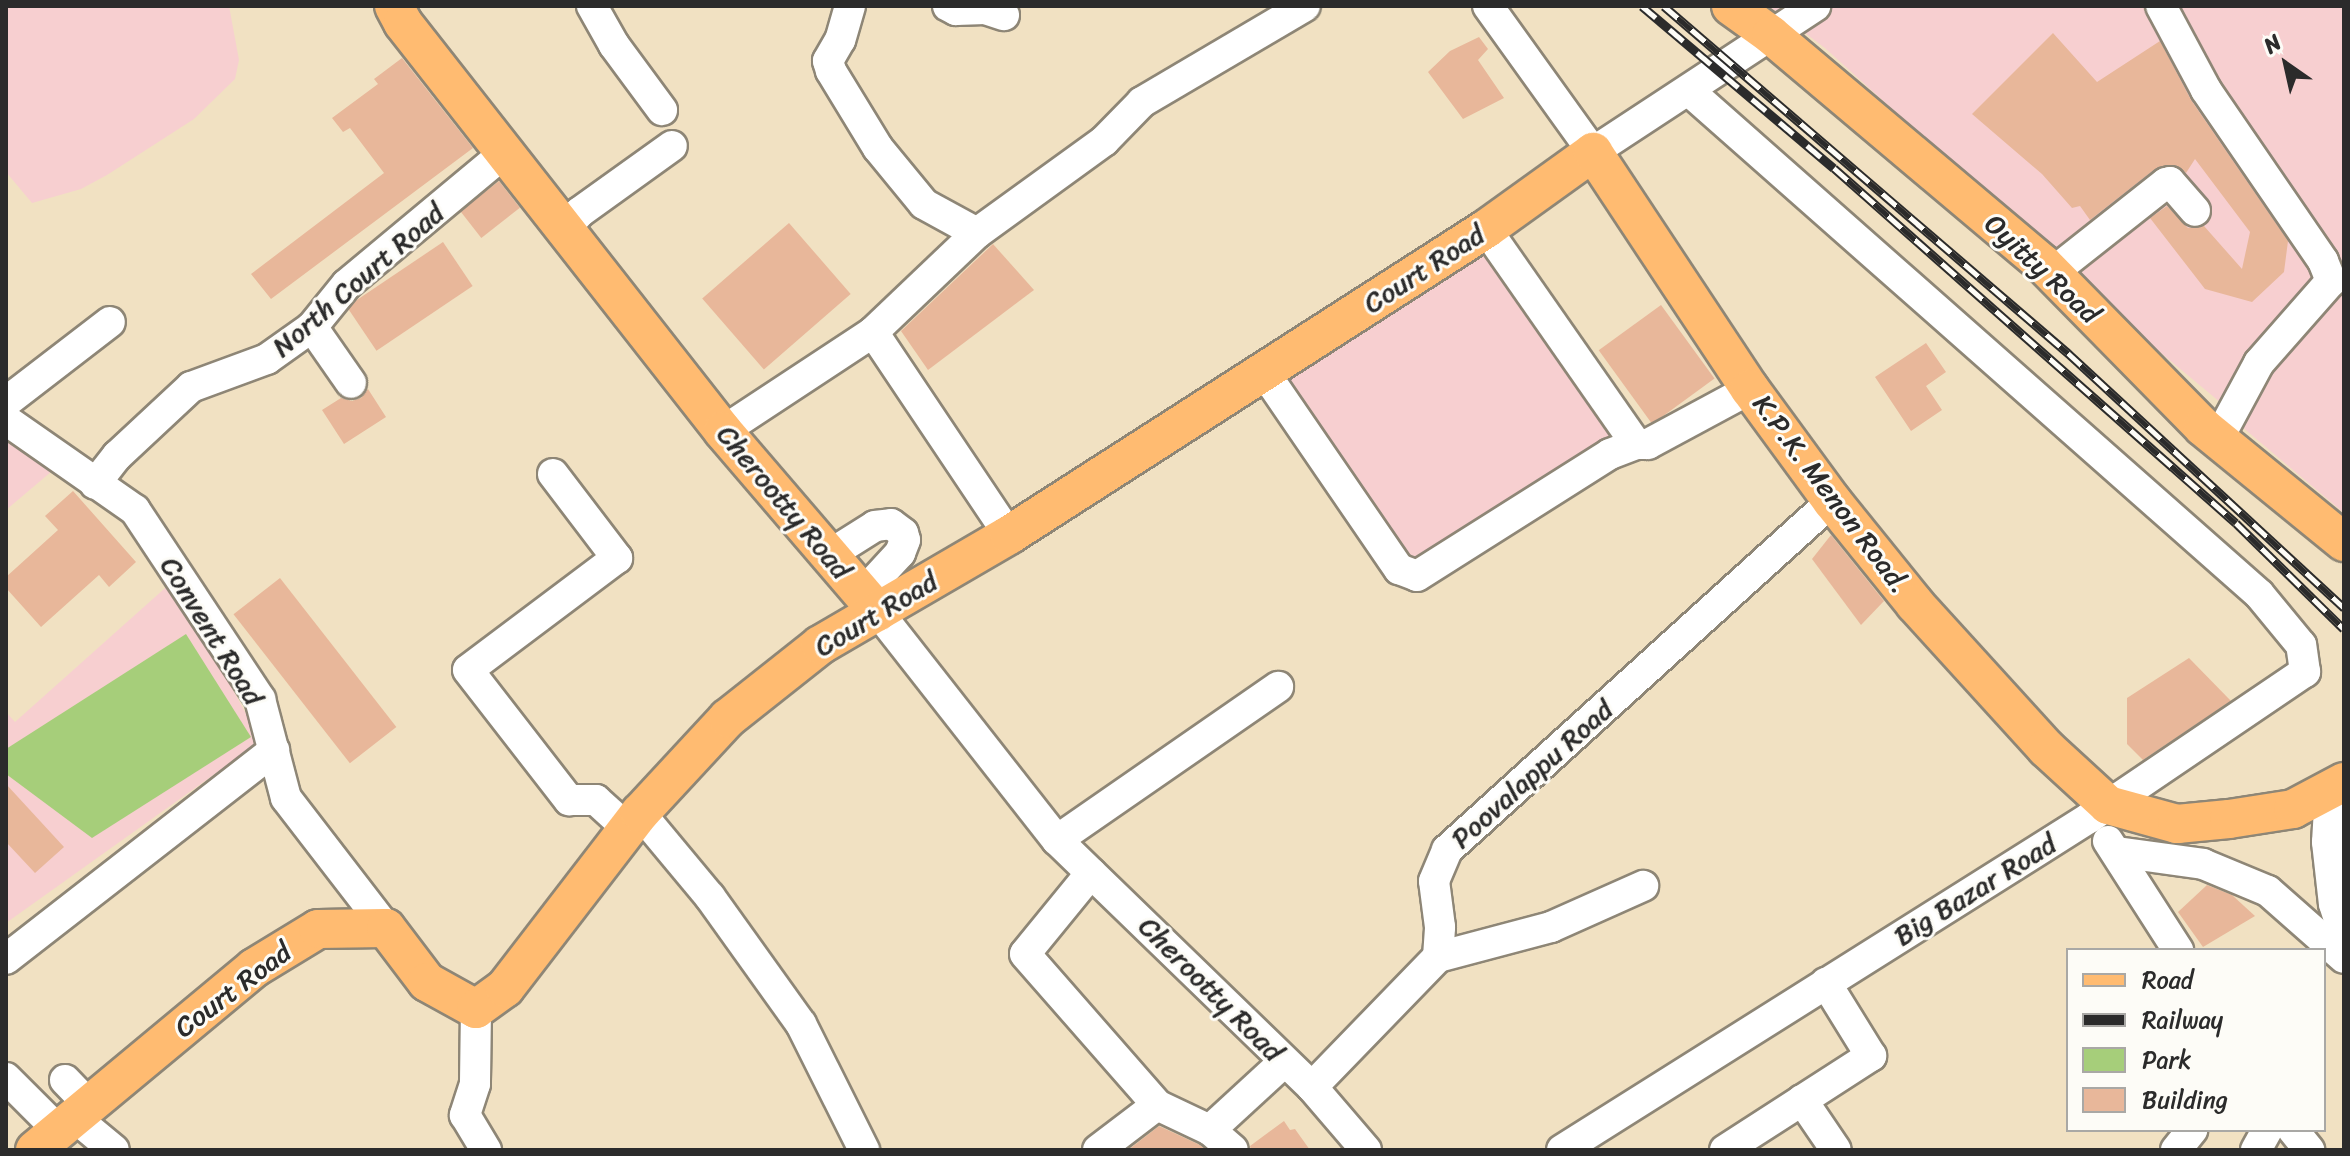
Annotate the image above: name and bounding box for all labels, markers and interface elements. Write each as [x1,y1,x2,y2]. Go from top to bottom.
text: N [2255,23,2290,64]
north arrow [2246,24,2326,104]
street label: North Court Road [265,196,451,364]
street label: Oyitty Road [1977,207,2107,331]
street label: Court Road [1357,217,1491,321]
street label: K.P.K. Menon Road. [1745,388,1917,600]
street label: Cherootty Road [710,418,858,586]
street label: Convent Road [153,550,271,712]
street label: Court Road [808,564,944,664]
street label: Poovalappu Road [1444,692,1620,856]
street label: Big Bazar Road [1888,827,2062,953]
street label: Cherootty Road [1132,910,1290,1068]
street label: Court Road [168,935,298,1045]
legend [2066,948,2326,1132]
text: Road [2142,959,2193,1001]
text: Railway [2142,999,2223,1041]
text: Park [2142,1039,2191,1081]
text: Building [2142,1079,2228,1121]

